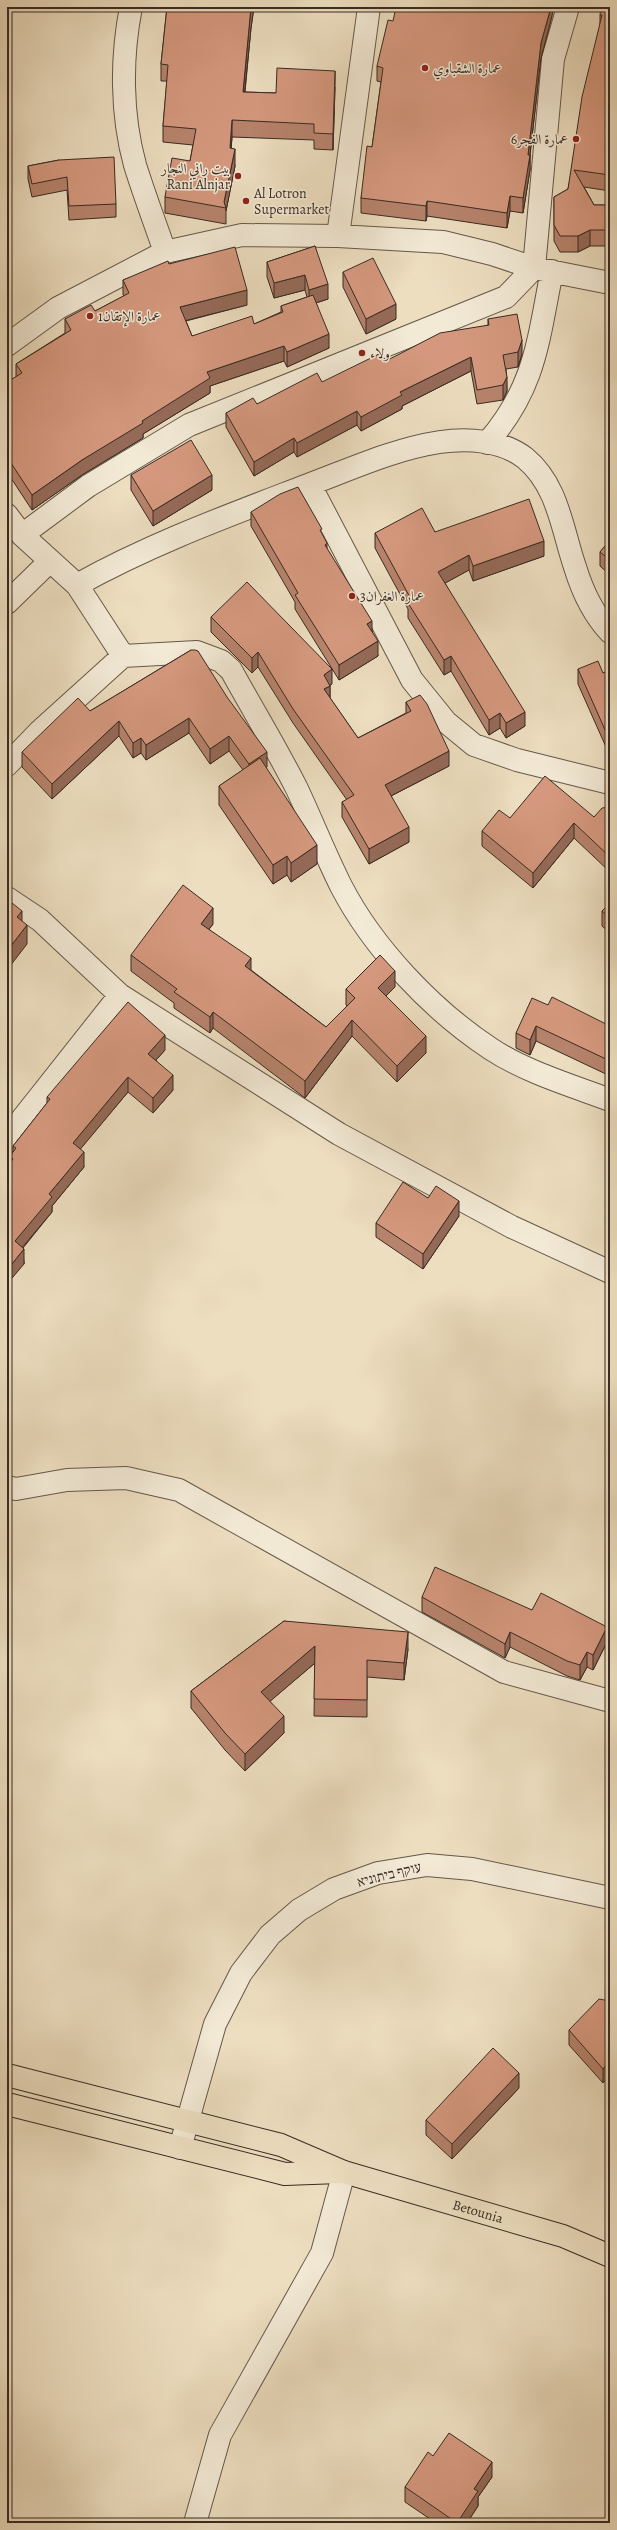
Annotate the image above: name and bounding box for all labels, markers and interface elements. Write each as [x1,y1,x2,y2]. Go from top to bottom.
place label: عمارة الشقباوي [433,59,501,80]
marker: عمارة الشقباوي [420,63,430,73]
place label: عمارة الفجر6 [511,130,568,149]
marker: عمارة الفجر6 [571,134,581,144]
place label: بيت راني النجار Rani Alnjar [159,159,231,194]
marker: بيت راني النجار Rani Alnjar [233,171,243,181]
place label: Al Lotron Supermarket [253,184,330,219]
marker: Al Lotron Supermarket [241,196,251,206]
place label: عمارة الإتقان1 [98,307,161,327]
marker: عمارة الإتقان1 [85,311,95,321]
place label: ولاء [370,344,390,363]
marker: ولاء [357,348,367,358]
place label: عمارة الغفران3 [360,587,424,606]
marker: عمارة الغفران3 [347,591,357,601]
street label: עוקף ביתוניא [355,1857,423,1892]
street label: Betounia [450,2195,506,2228]

